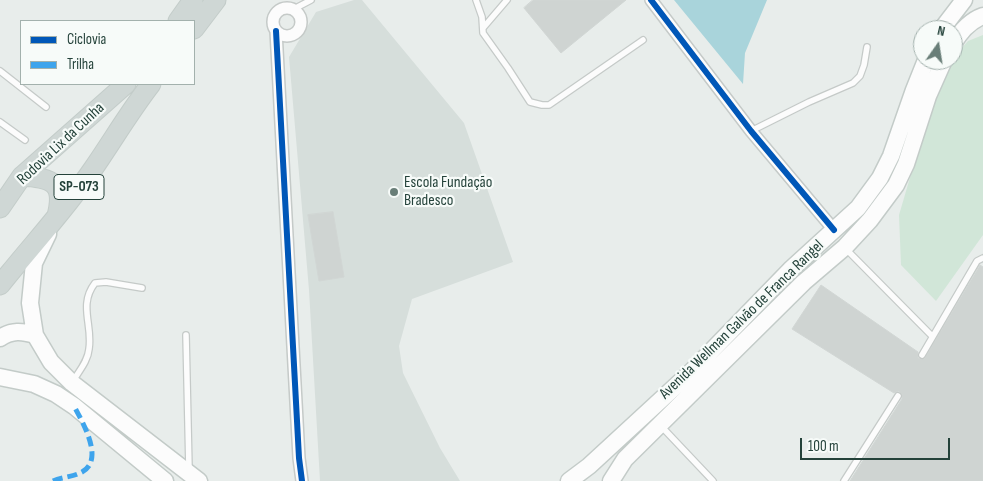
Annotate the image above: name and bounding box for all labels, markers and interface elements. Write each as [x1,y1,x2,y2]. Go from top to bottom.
legend [20,20,195,85]
north arrow [913,20,963,70]
text: N [936,22,947,40]
text: Ciclovia [67,30,106,49]
text: Trilha [67,55,94,74]
street label: Rodovia Lix da Cunha [14,99,108,189]
place label: Escola Fundação Bradesco [404,173,492,211]
road number: SP-073 [54,174,104,200]
marker: Escola Fundação Bradesco [388,186,400,198]
street label: Avenida Wellman Galvão de Franca Rangel [656,236,828,404]
scale bar [803,428,953,460]
text: 100 m [808,437,839,456]

